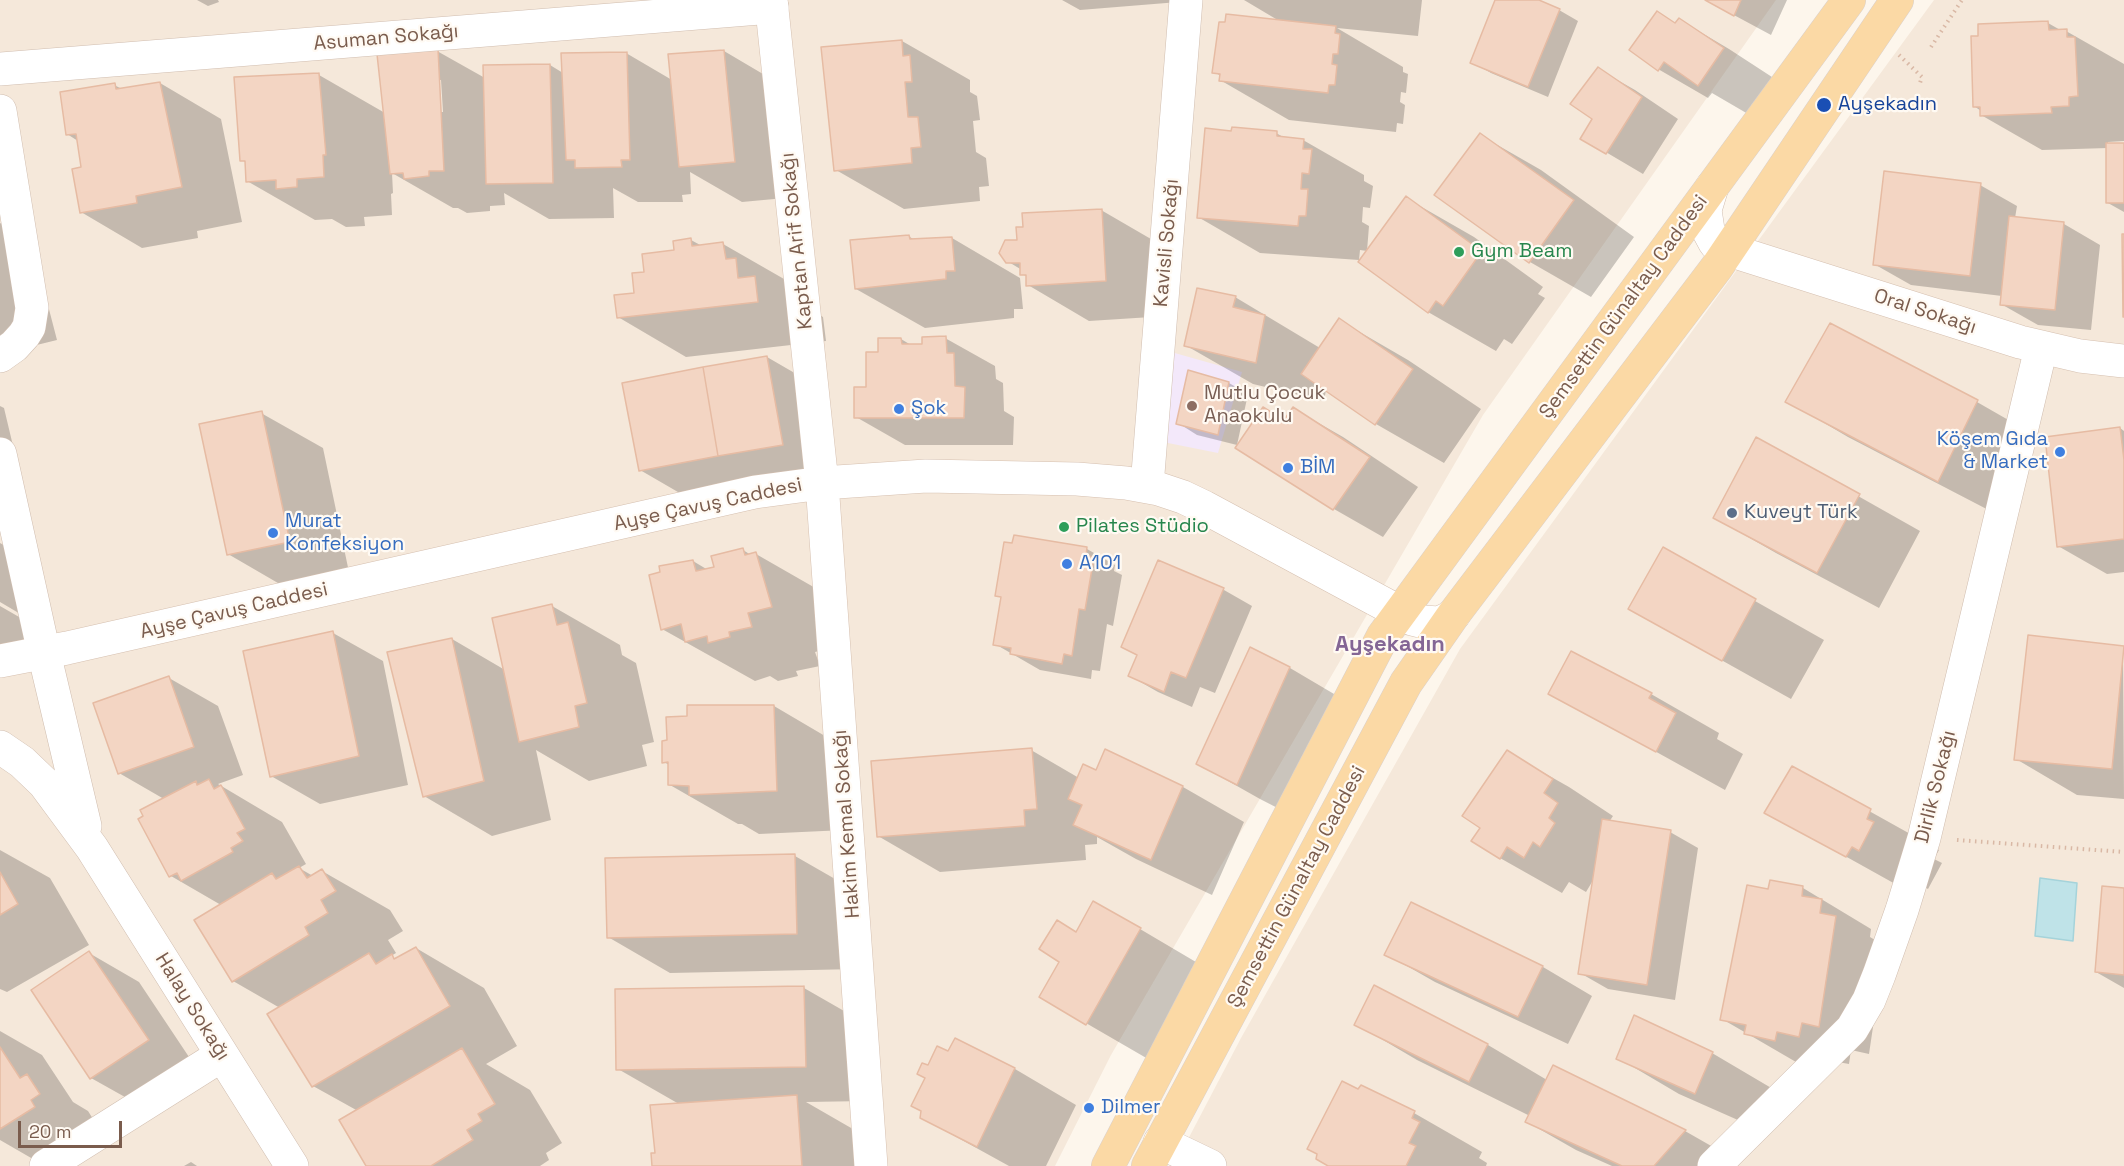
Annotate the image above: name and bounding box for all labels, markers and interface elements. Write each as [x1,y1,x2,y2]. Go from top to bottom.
street label: Asuman Sokağı [312,20,460,56]
place label: Ayşekadın [1838,93,1937,117]
marker: Ayşekadın [1815,96,1833,114]
street label: Kaptan Arif Sokağı [776,152,818,330]
street label: Kavisli Sokağı [1149,178,1185,308]
street label: Şemsettin Günaltay Caddesi [1535,190,1713,424]
place label: Gym Beam [1471,240,1573,264]
marker: Gym Beam [1452,245,1466,259]
street label: Oral Sokağı [1871,284,1979,340]
place label: Mutlu Çocuk Anaokulu [1204,382,1325,429]
place label: Şok [911,397,946,421]
marker: Mutlu Çocuk Anaokulu [1185,399,1199,413]
marker: Şok [892,402,906,416]
place label: Köşem Gıda & Market [1937,428,2048,475]
marker: Köşem Gıda & Market [2053,445,2067,459]
place label: BİM [1300,456,1335,480]
marker: BİM [1281,461,1295,475]
street label: Ayşe Çavuş Caddesi [612,473,804,537]
place label: Kuveyt Türk [1744,501,1858,525]
marker: Kuveyt Türk [1725,506,1739,520]
place label: Murat Konfeksiyon [285,510,404,557]
place label: Pilates Stüdio [1076,515,1209,539]
marker: Pilates Stüdio [1057,520,1071,534]
marker: Murat Konfeksiyon [266,526,280,540]
place label: A101 [1079,552,1121,576]
marker: A101 [1060,557,1074,571]
street label: Ayşe Çavuş Caddesi [138,578,330,644]
district label: Ayşekadın [1335,632,1445,658]
street label: Dirlik Sokağı [1910,728,1962,846]
street label: Hakim Kemal Sokağı [828,729,866,919]
street label: Şemsettin Günaltay Caddesi [1223,762,1371,1012]
street label: Halay Sokağı [149,949,235,1065]
place label: Dilmer [1101,1096,1161,1120]
marker: Dilmer [1082,1101,1096,1115]
scale bar [21,1109,124,1147]
text: 20 m [29,1120,72,1143]

